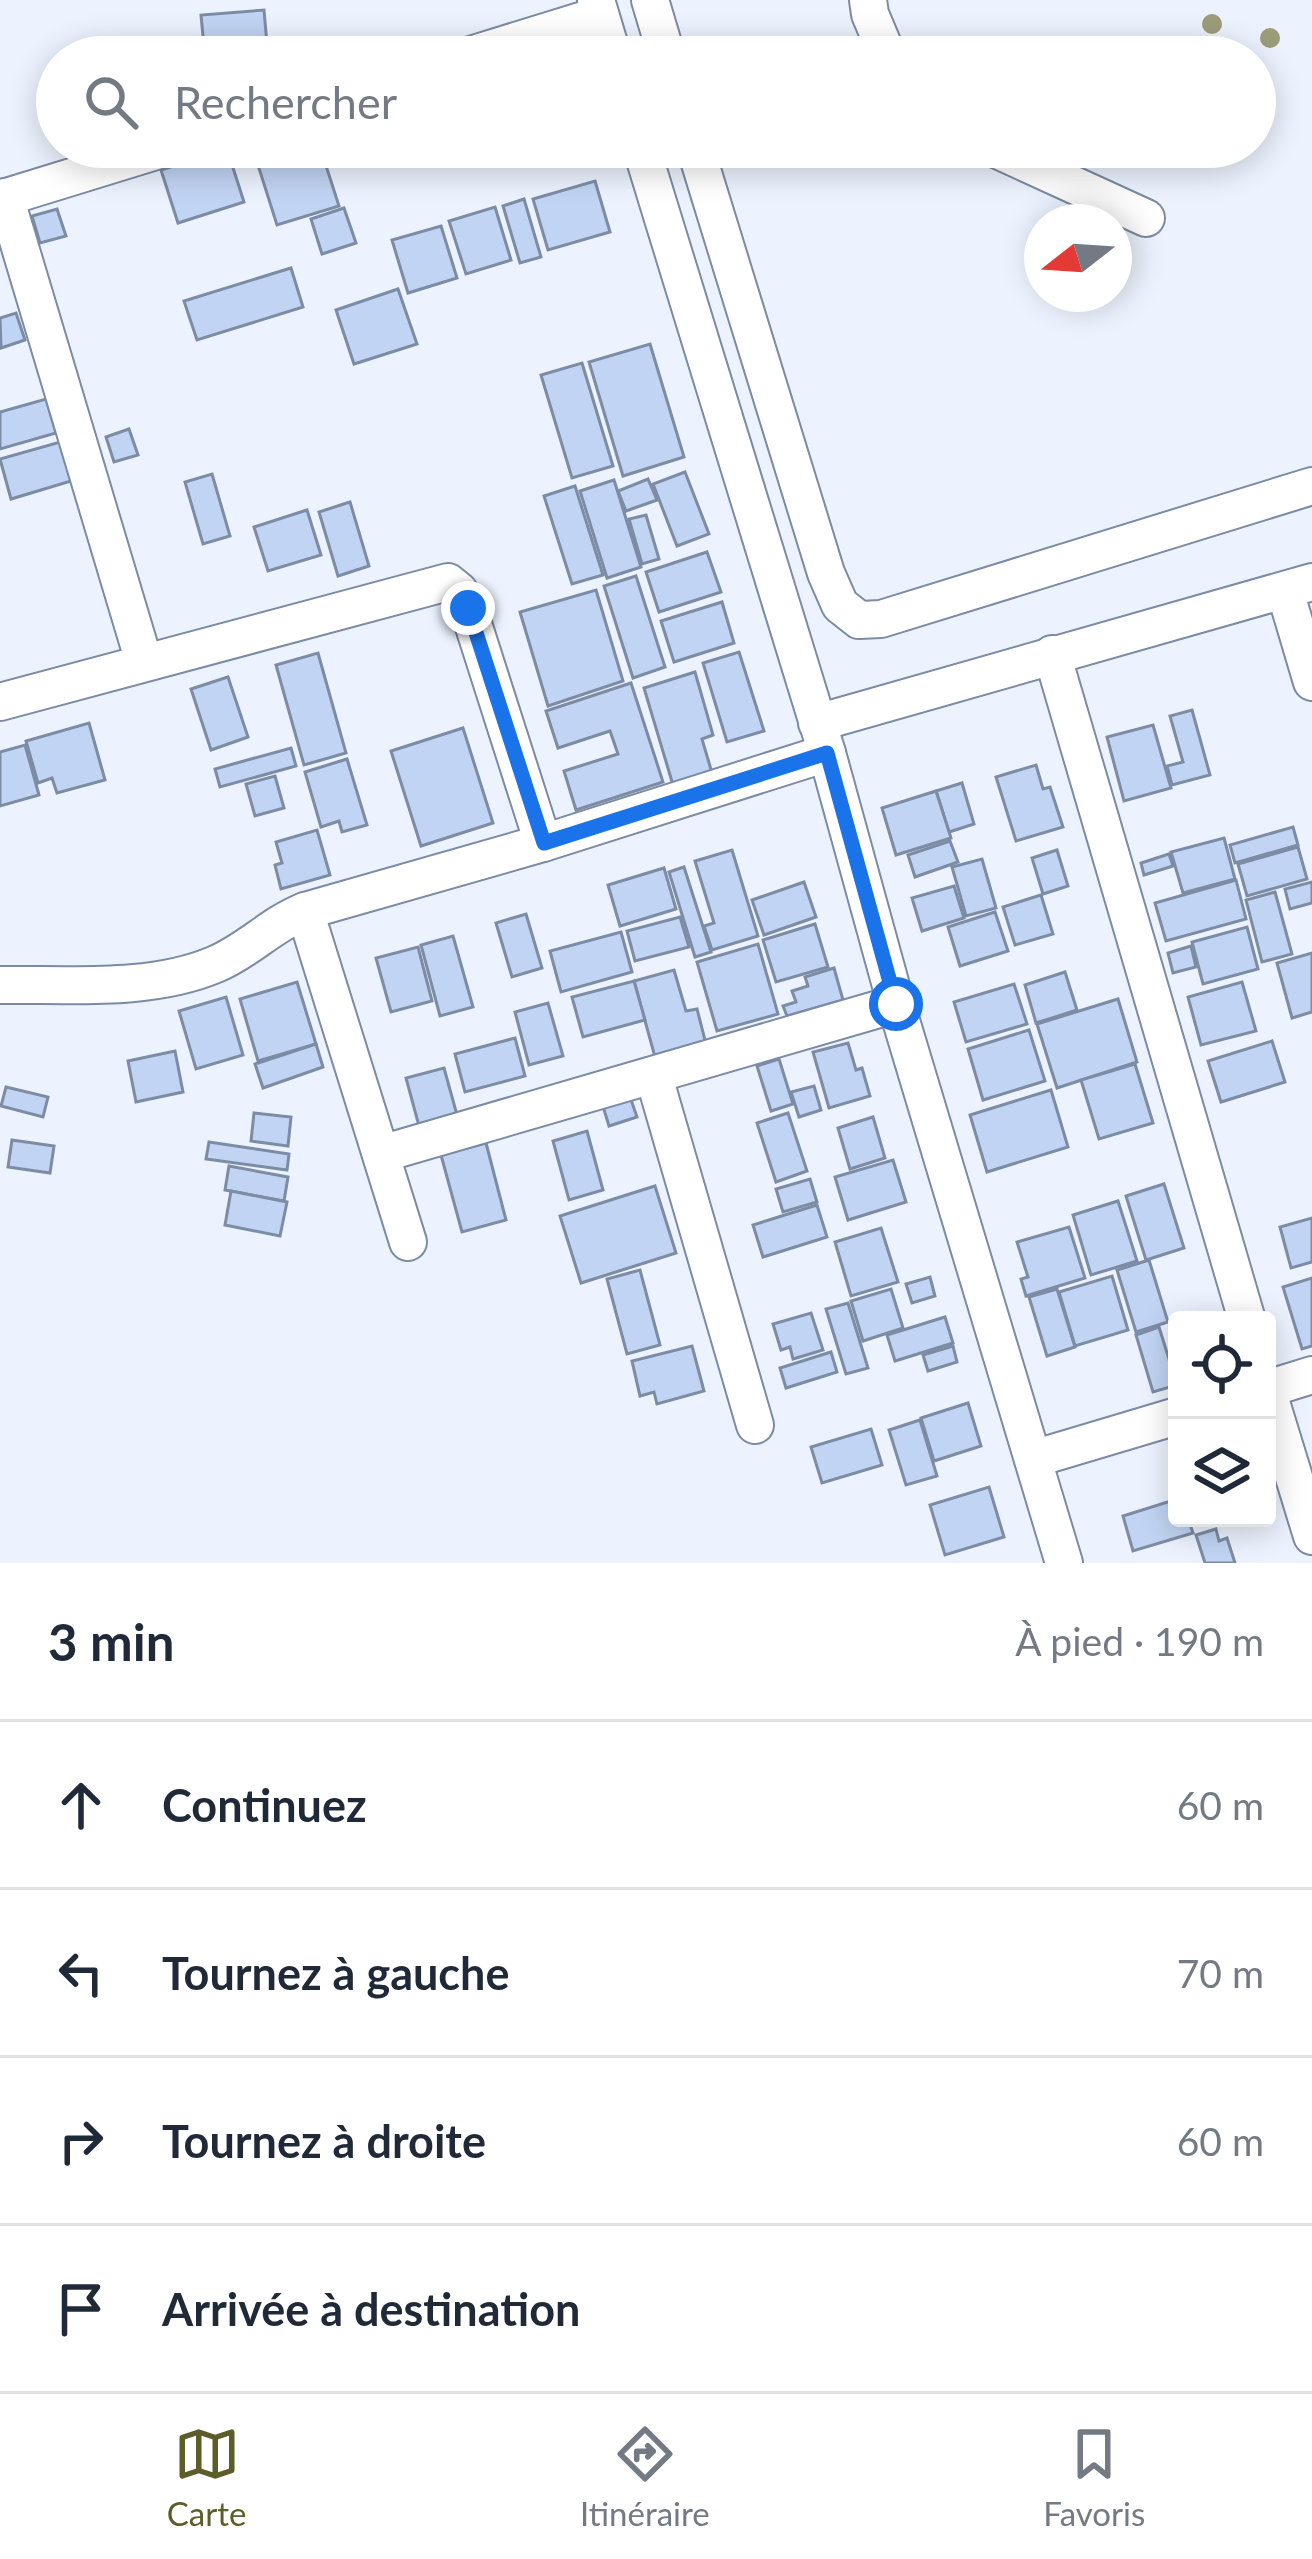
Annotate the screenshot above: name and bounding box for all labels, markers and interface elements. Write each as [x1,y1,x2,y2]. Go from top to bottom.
search box [36,36,1276,168]
icon: search [78,69,144,135]
text: Rechercher [174,75,397,129]
north arrow [1024,204,1132,312]
route end [441,581,495,635]
route start [869,977,923,1031]
map controls [1168,1311,1276,1527]
button: locate [1168,1311,1276,1419]
button: layers [1168,1419,1276,1527]
text: 3 min [48,1611,174,1672]
text: À pied · 190 m [1015,1618,1264,1664]
icon: ahead [48,1772,114,1838]
text: Continuez [162,1778,367,1832]
text: 60 m [1177,1782,1264,1828]
icon: left [48,1940,114,2006]
text: Tournez à gauche [162,1946,509,2000]
text: 70 m [1177,1950,1264,1996]
icon: right [48,2108,114,2174]
text: Tournez à droite [162,2114,486,2168]
text: 60 m [1177,2118,1264,2164]
icon: arrive [48,2276,114,2342]
text: Arrivée à destination [162,2282,580,2336]
tab: Carte [167,2421,246,2533]
tab: Itinéraire [580,2421,710,2533]
tab: Favoris [1043,2421,1145,2533]

